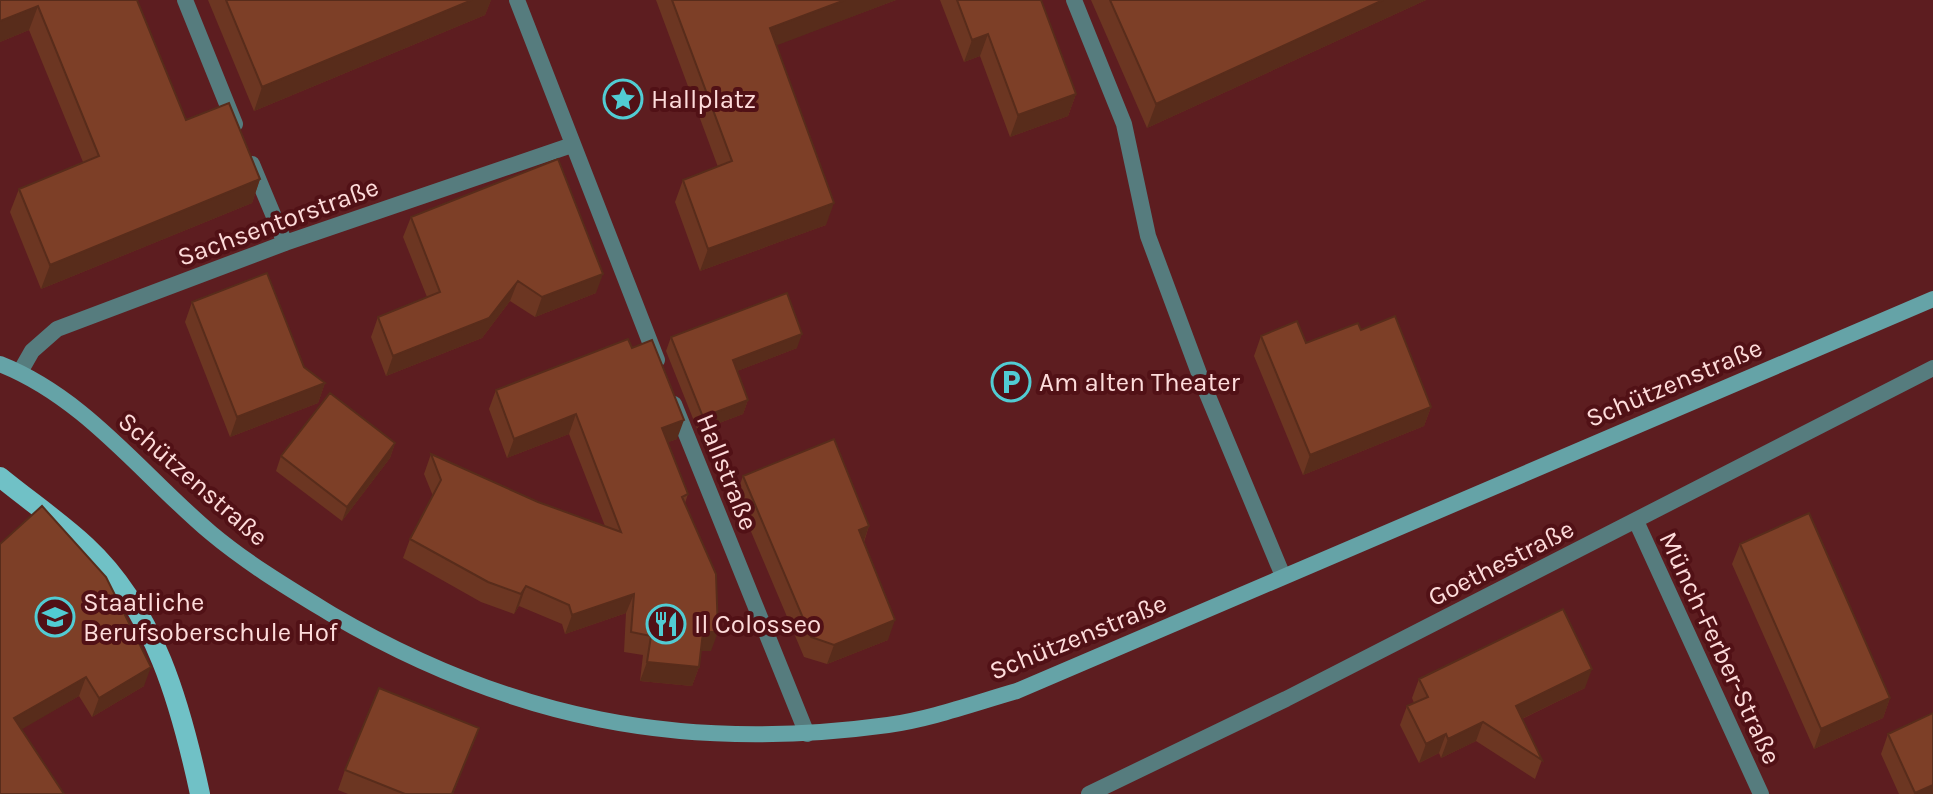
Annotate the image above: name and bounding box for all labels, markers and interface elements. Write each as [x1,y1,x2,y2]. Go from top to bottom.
place icon: Hallplatz [602,78,644,120]
place label: Hallplatz [651,84,756,115]
street label: Sachsentorstraße [173,171,383,273]
street label: Schützenstraße [1581,332,1767,434]
parking icon: Am alten Theater [990,361,1032,403]
place label: Am alten Theater [1039,367,1241,398]
street label: Schützenstraße [112,406,274,552]
street label: Hallstraße [690,409,764,535]
street label: Goethestraße [1423,513,1579,613]
street label: Münch-Ferber-Straße [1652,527,1788,769]
place label: Staatliche Berufsoberschule Hof [83,587,339,648]
street label: Schützenstraße [985,587,1171,687]
school or university icon: Staatliche Berufsoberschule Hof [34,596,76,638]
restaurant icon: Il Colosseo [645,603,687,645]
place label: Il Colosseo [694,609,821,640]

